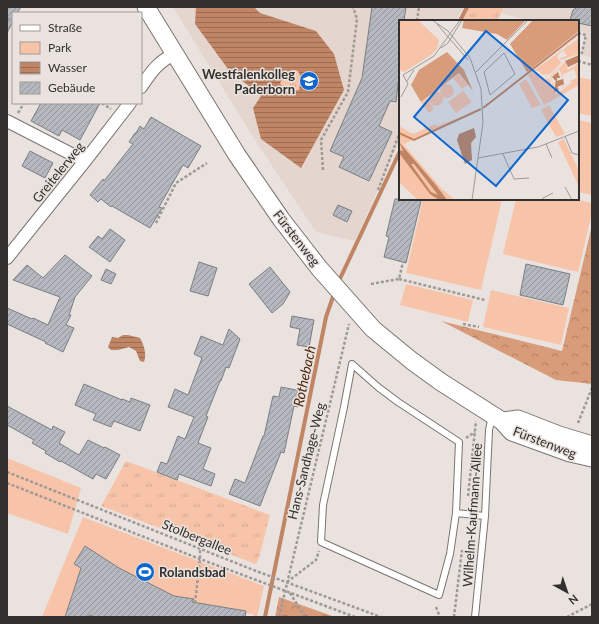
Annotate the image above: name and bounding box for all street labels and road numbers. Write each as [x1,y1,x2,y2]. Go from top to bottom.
street label: Greitelerweg [29,138,88,206]
street label: Fürstenweg [270,207,324,269]
street label: Hans-Sandhage-Weg [284,401,328,521]
street label: Fürstenweg [511,423,579,462]
street label: Wilhelm-Kaufmann-Allee [459,442,485,588]
street label: Stolbergallee [160,516,234,558]

